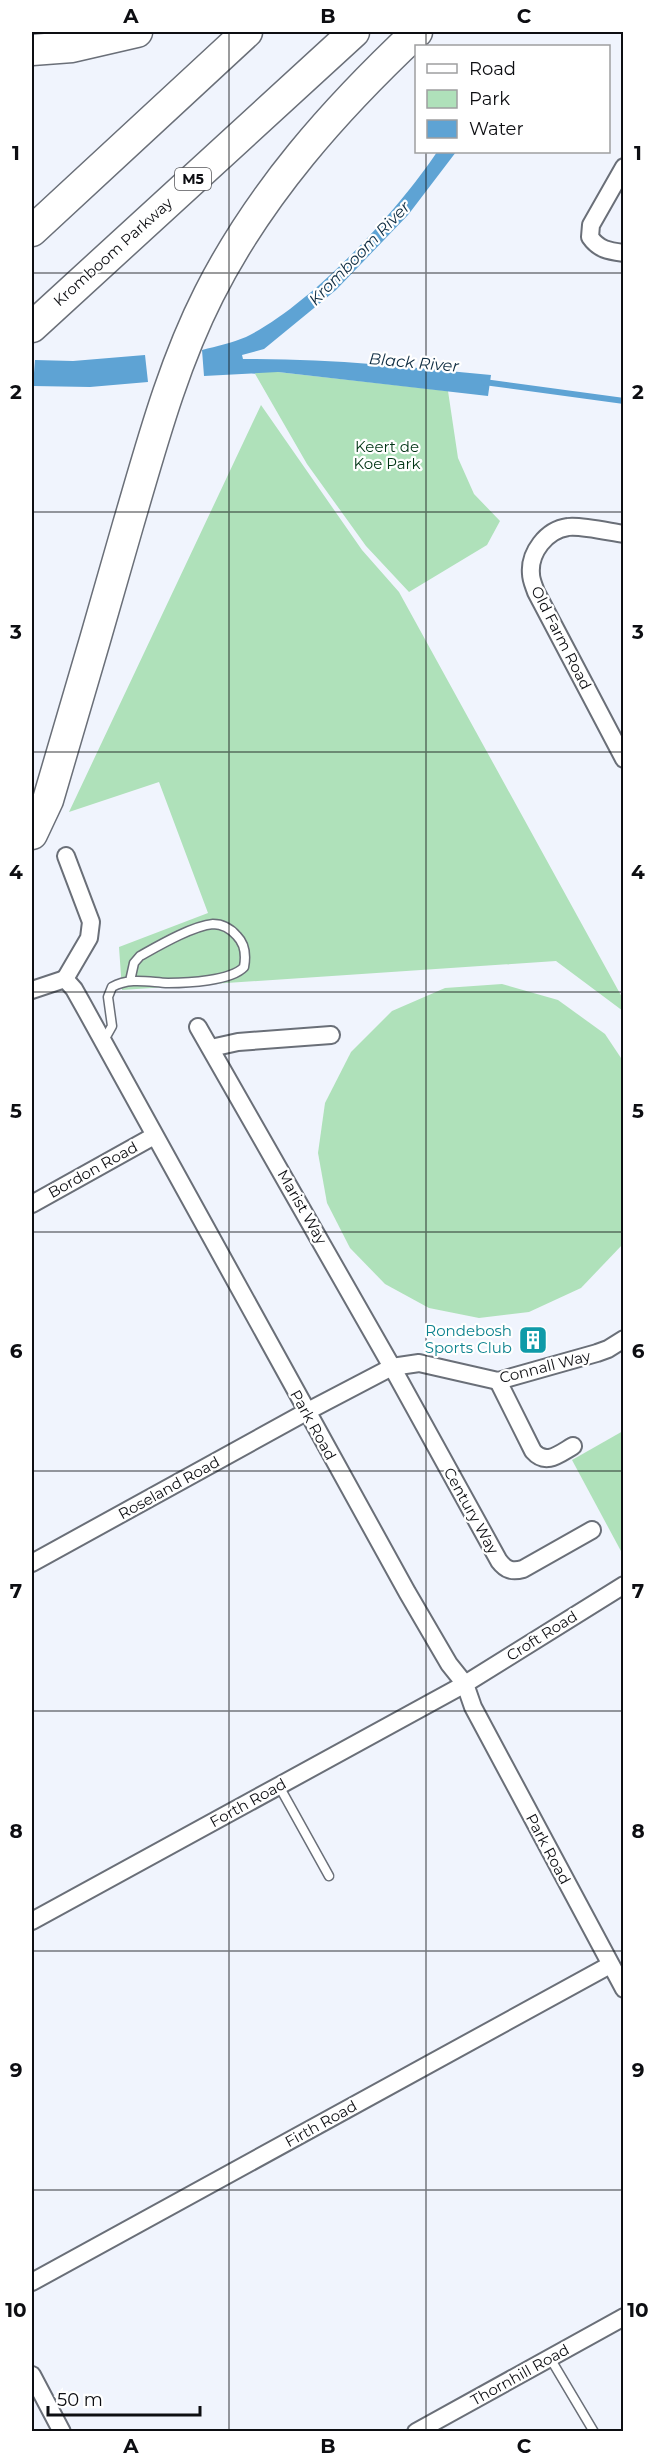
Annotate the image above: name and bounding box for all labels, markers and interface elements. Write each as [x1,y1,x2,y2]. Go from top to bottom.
text: A [122,4,139,28]
text: B [320,4,336,28]
text: C [517,4,532,28]
legend [415,45,610,153]
text: Road [469,58,516,80]
text: Park [469,88,510,110]
text: Water [469,118,524,140]
text: 1 [12,141,20,165]
text: 1 [634,141,642,165]
road number: M5 [175,168,211,190]
street label: Kromboom Parkway [49,192,177,310]
water label: Kromboom River [305,197,414,309]
water label: Black River [368,349,460,376]
text: 2 [10,380,22,404]
text: 2 [632,380,644,404]
park label: Keert de Koe Park [354,437,421,473]
street label: Old Farm Road [527,583,596,693]
text: 3 [9,620,22,644]
text: 3 [631,620,644,644]
text: 4 [9,860,23,884]
text: 4 [631,860,645,884]
text: 5 [10,1099,22,1123]
text: 5 [632,1099,644,1123]
street label: Bordon Road [45,1137,141,1202]
street label: Marist Way [273,1166,332,1248]
place label: Rondebosh Sports Club [425,1321,512,1357]
building icon: Rondebosh Sports Club [517,1324,549,1356]
text: 6 [10,1339,23,1363]
text: 6 [632,1339,645,1363]
street label: Connall Way [497,1346,593,1387]
street label: Park Road [286,1386,341,1463]
street label: Roseland Road [115,1452,223,1523]
street label: Century Way [440,1464,503,1558]
text: 7 [10,1579,22,1603]
text: 7 [632,1579,644,1603]
street label: Croft Road [503,1606,581,1665]
street label: Forth Road [206,1774,289,1831]
street label: Park Road [522,1810,575,1887]
text: 8 [9,1819,23,1843]
text: 8 [631,1819,645,1843]
text: 9 [10,2058,22,2082]
text: 9 [632,2058,644,2082]
street label: Firth Road [282,2096,360,2151]
text: 10 [5,2298,27,2322]
text: 10 [627,2298,649,2322]
street label: Thornhill Road [467,2340,572,2409]
scale bar [48,2379,200,2417]
text: 50 m [57,2389,103,2411]
text: A [122,2434,139,2458]
text: B [320,2434,336,2458]
text: C [517,2434,532,2458]

